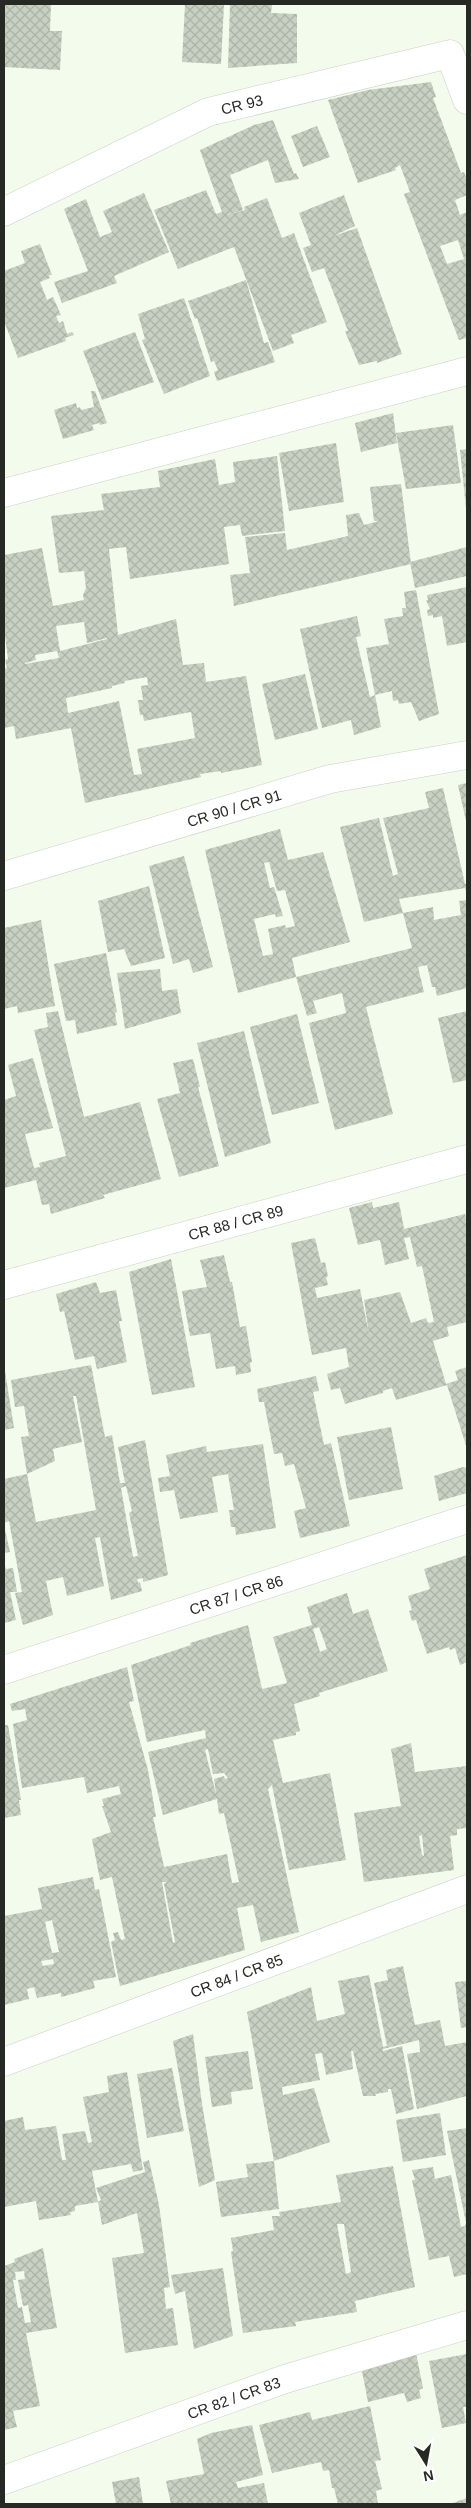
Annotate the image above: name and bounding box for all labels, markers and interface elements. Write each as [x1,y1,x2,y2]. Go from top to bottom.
street label: CR 93 [219,91,265,117]
street label: CR 90 / CR 91 [185,785,283,830]
street label: CR 88 / CR 89 [186,1201,285,1243]
street label: CR 87 / CR 86 [187,1571,285,1618]
street label: CR 84 / CR 85 [188,1950,285,2000]
street label: CR 82 / CR 83 [185,2373,282,2422]
north arrow [401,2438,451,2488]
text: N [422,2467,435,2485]

